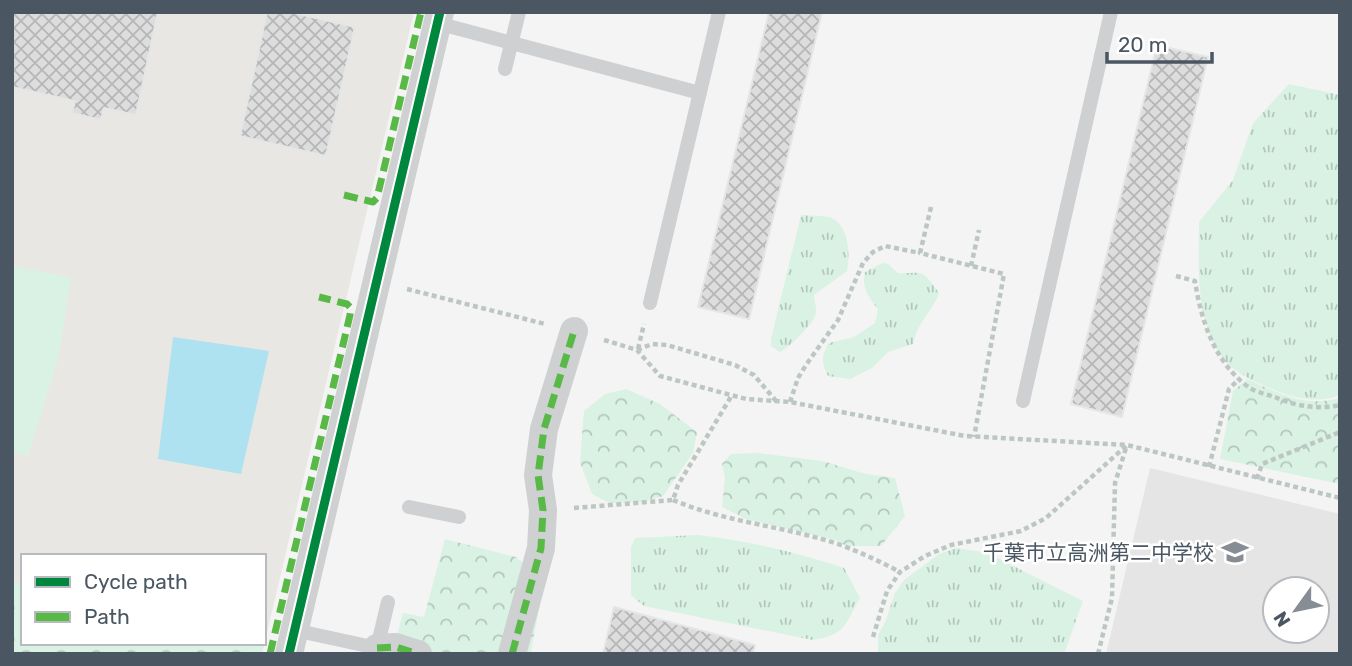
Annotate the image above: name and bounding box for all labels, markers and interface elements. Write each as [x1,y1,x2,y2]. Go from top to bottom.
scale bar [1107,21,1212,65]
text: 20 m [1118,32,1167,57]
school or university icon: 千葉市立高洲第二中学校 [1220,537,1250,567]
place label: 千葉市立高洲第二中学校 [983,540,1214,565]
legend [21,554,266,645]
text: Cycle path [84,569,188,594]
north arrow [1261,575,1331,645]
text: Path [84,604,130,629]
text: N [1269,607,1296,631]

